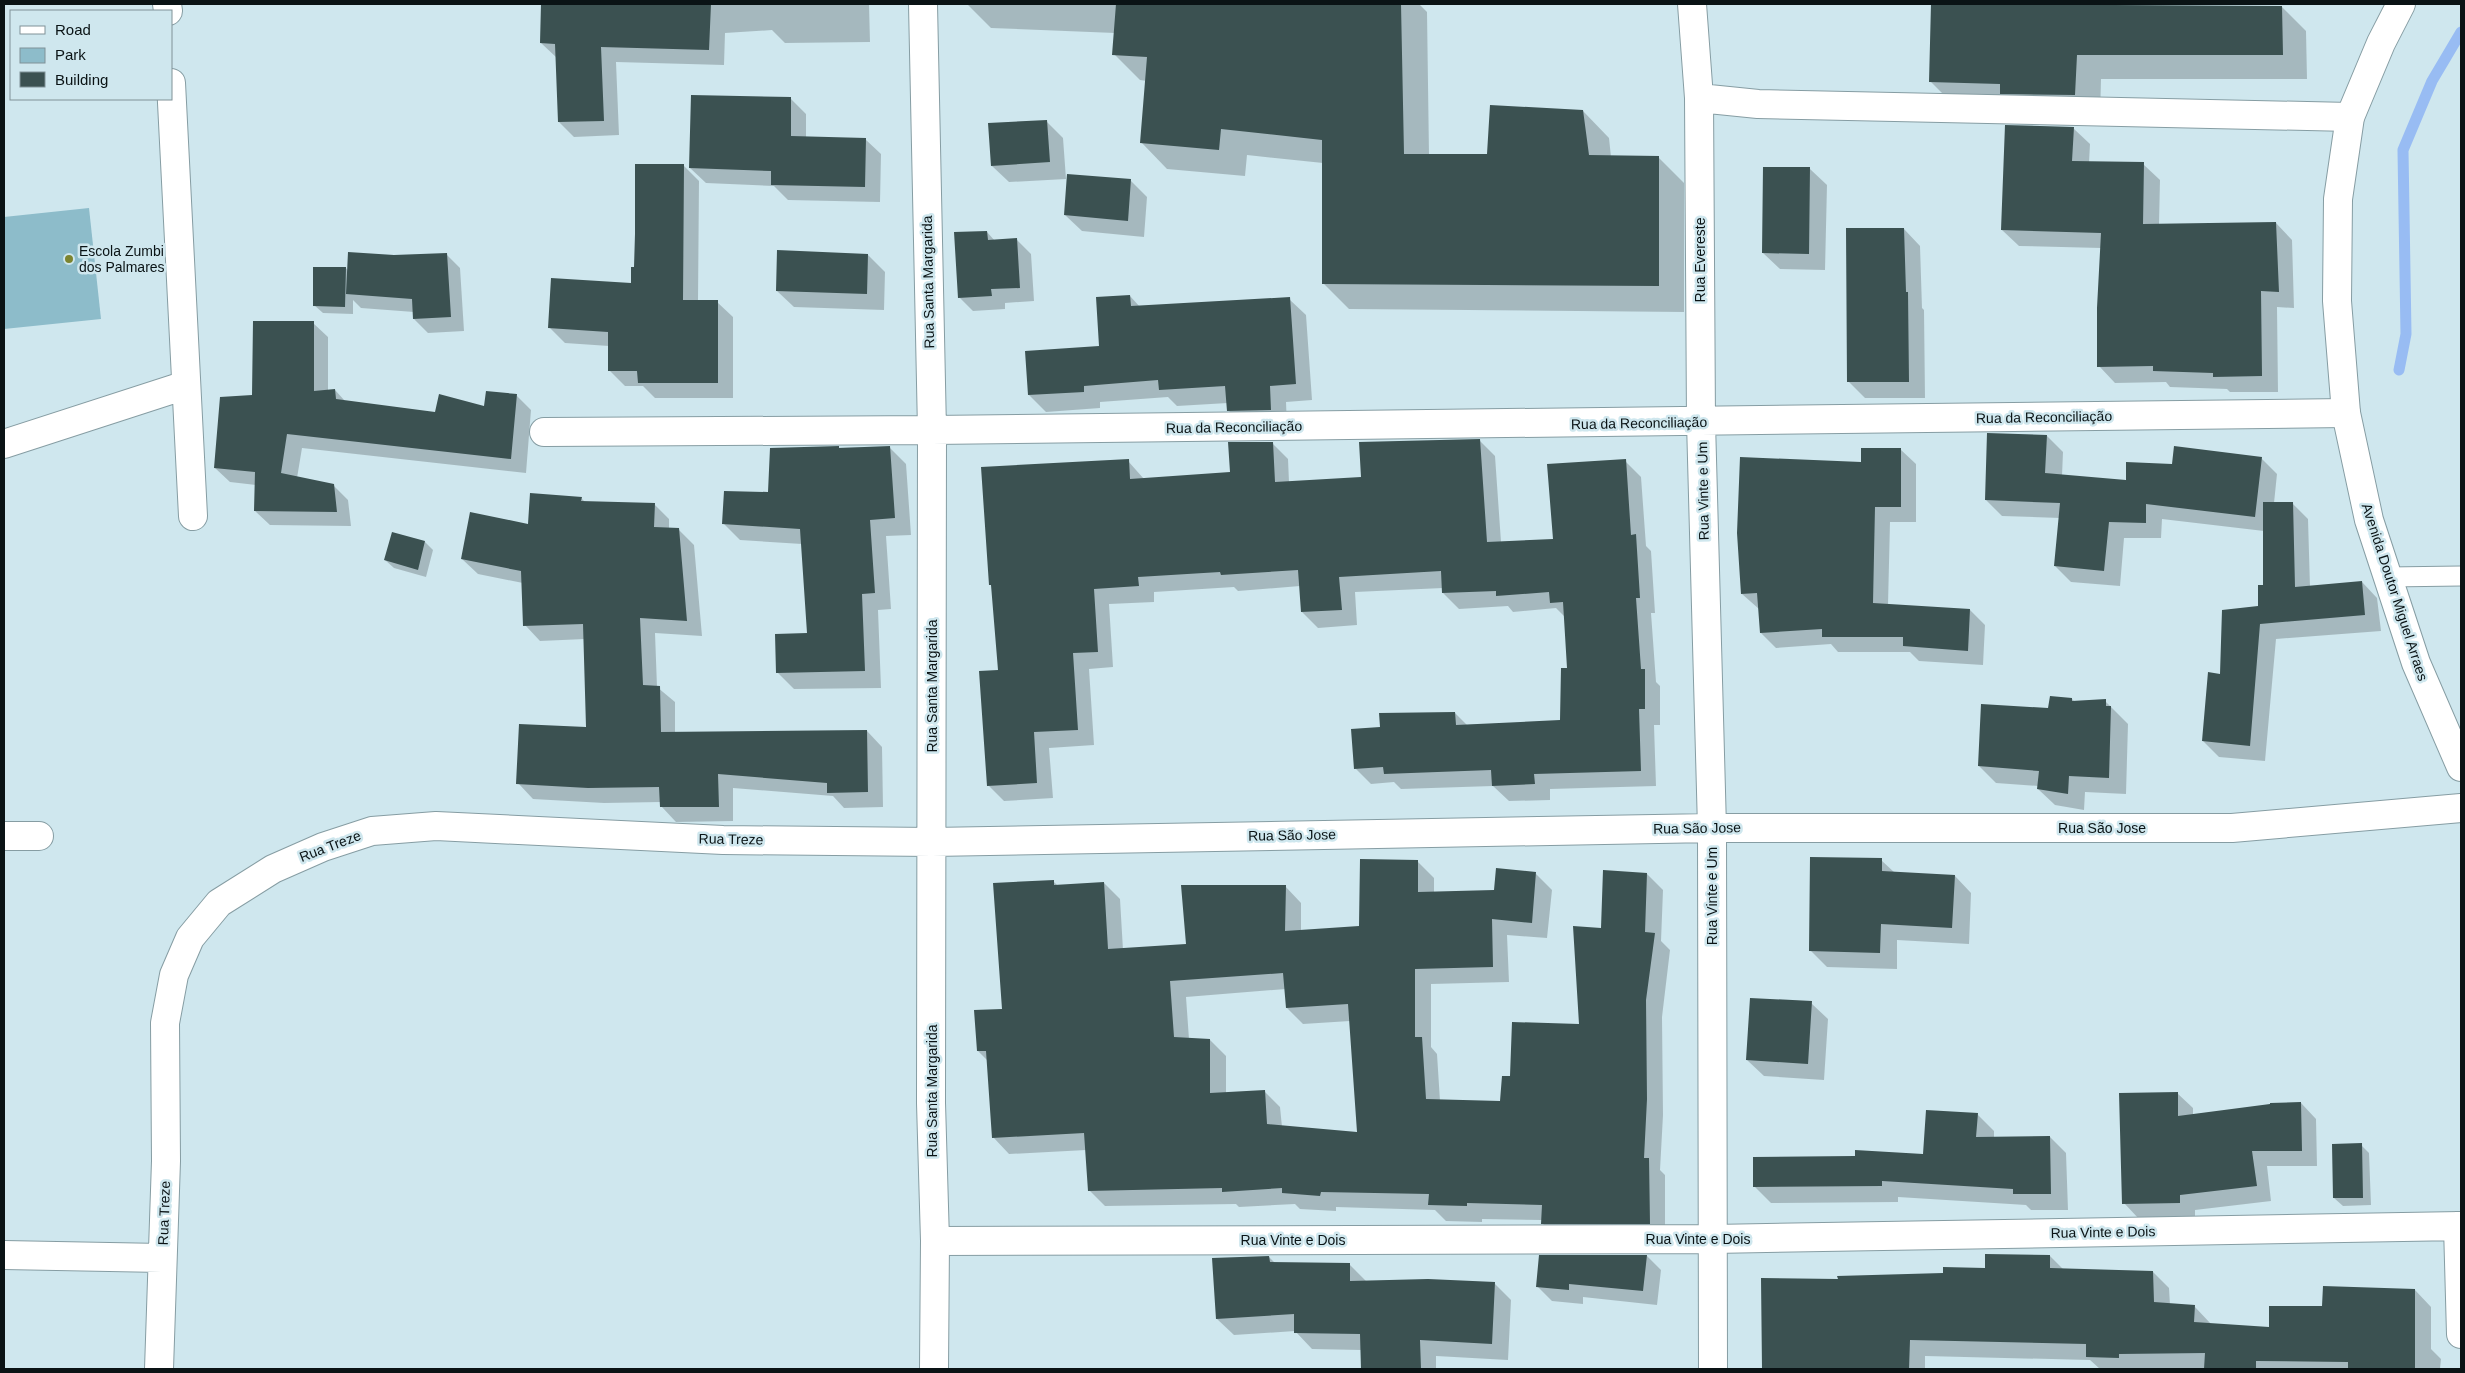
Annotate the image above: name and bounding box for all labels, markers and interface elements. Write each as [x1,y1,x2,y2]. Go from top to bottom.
legend [10,10,172,100]
text: Road [55,21,91,38]
text: Park [55,46,86,63]
text: Building [55,71,108,88]
street label: Rua Santa Margarida [919,215,937,349]
street label: Rua Evereste [1692,217,1708,302]
place label: Escola Zumbi dos Palmares [79,243,165,275]
marker: Escola Zumbi dos Palmares [63,253,75,265]
street label: Rua da Reconciliação [1976,408,2112,426]
street label: Rua da Reconciliação [1571,414,1707,432]
street label: Rua da Reconciliação [1166,418,1302,436]
street label: Rua Vinte e Um [1694,442,1712,540]
street label: Avenida Doutor Miguel Arraes [2359,501,2431,683]
street label: Rua Santa Margarida [924,619,940,753]
street label: Rua São Jose [1653,819,1741,837]
street label: Rua São Jose [2058,820,2146,836]
street label: Rua São Jose [1248,826,1336,844]
street label: Rua Treze [297,827,363,865]
street label: Rua Treze [699,830,764,848]
street label: Rua Vinte e Um [1704,847,1720,945]
street label: Rua Santa Margarida [924,1024,940,1158]
street label: Rua Treze [155,1180,173,1246]
street label: Rua Vinte e Dois [2050,1223,2156,1241]
street label: Rua Vinte e Dois [1646,1231,1750,1247]
street label: Rua Vinte e Dois [1241,1232,1345,1248]

